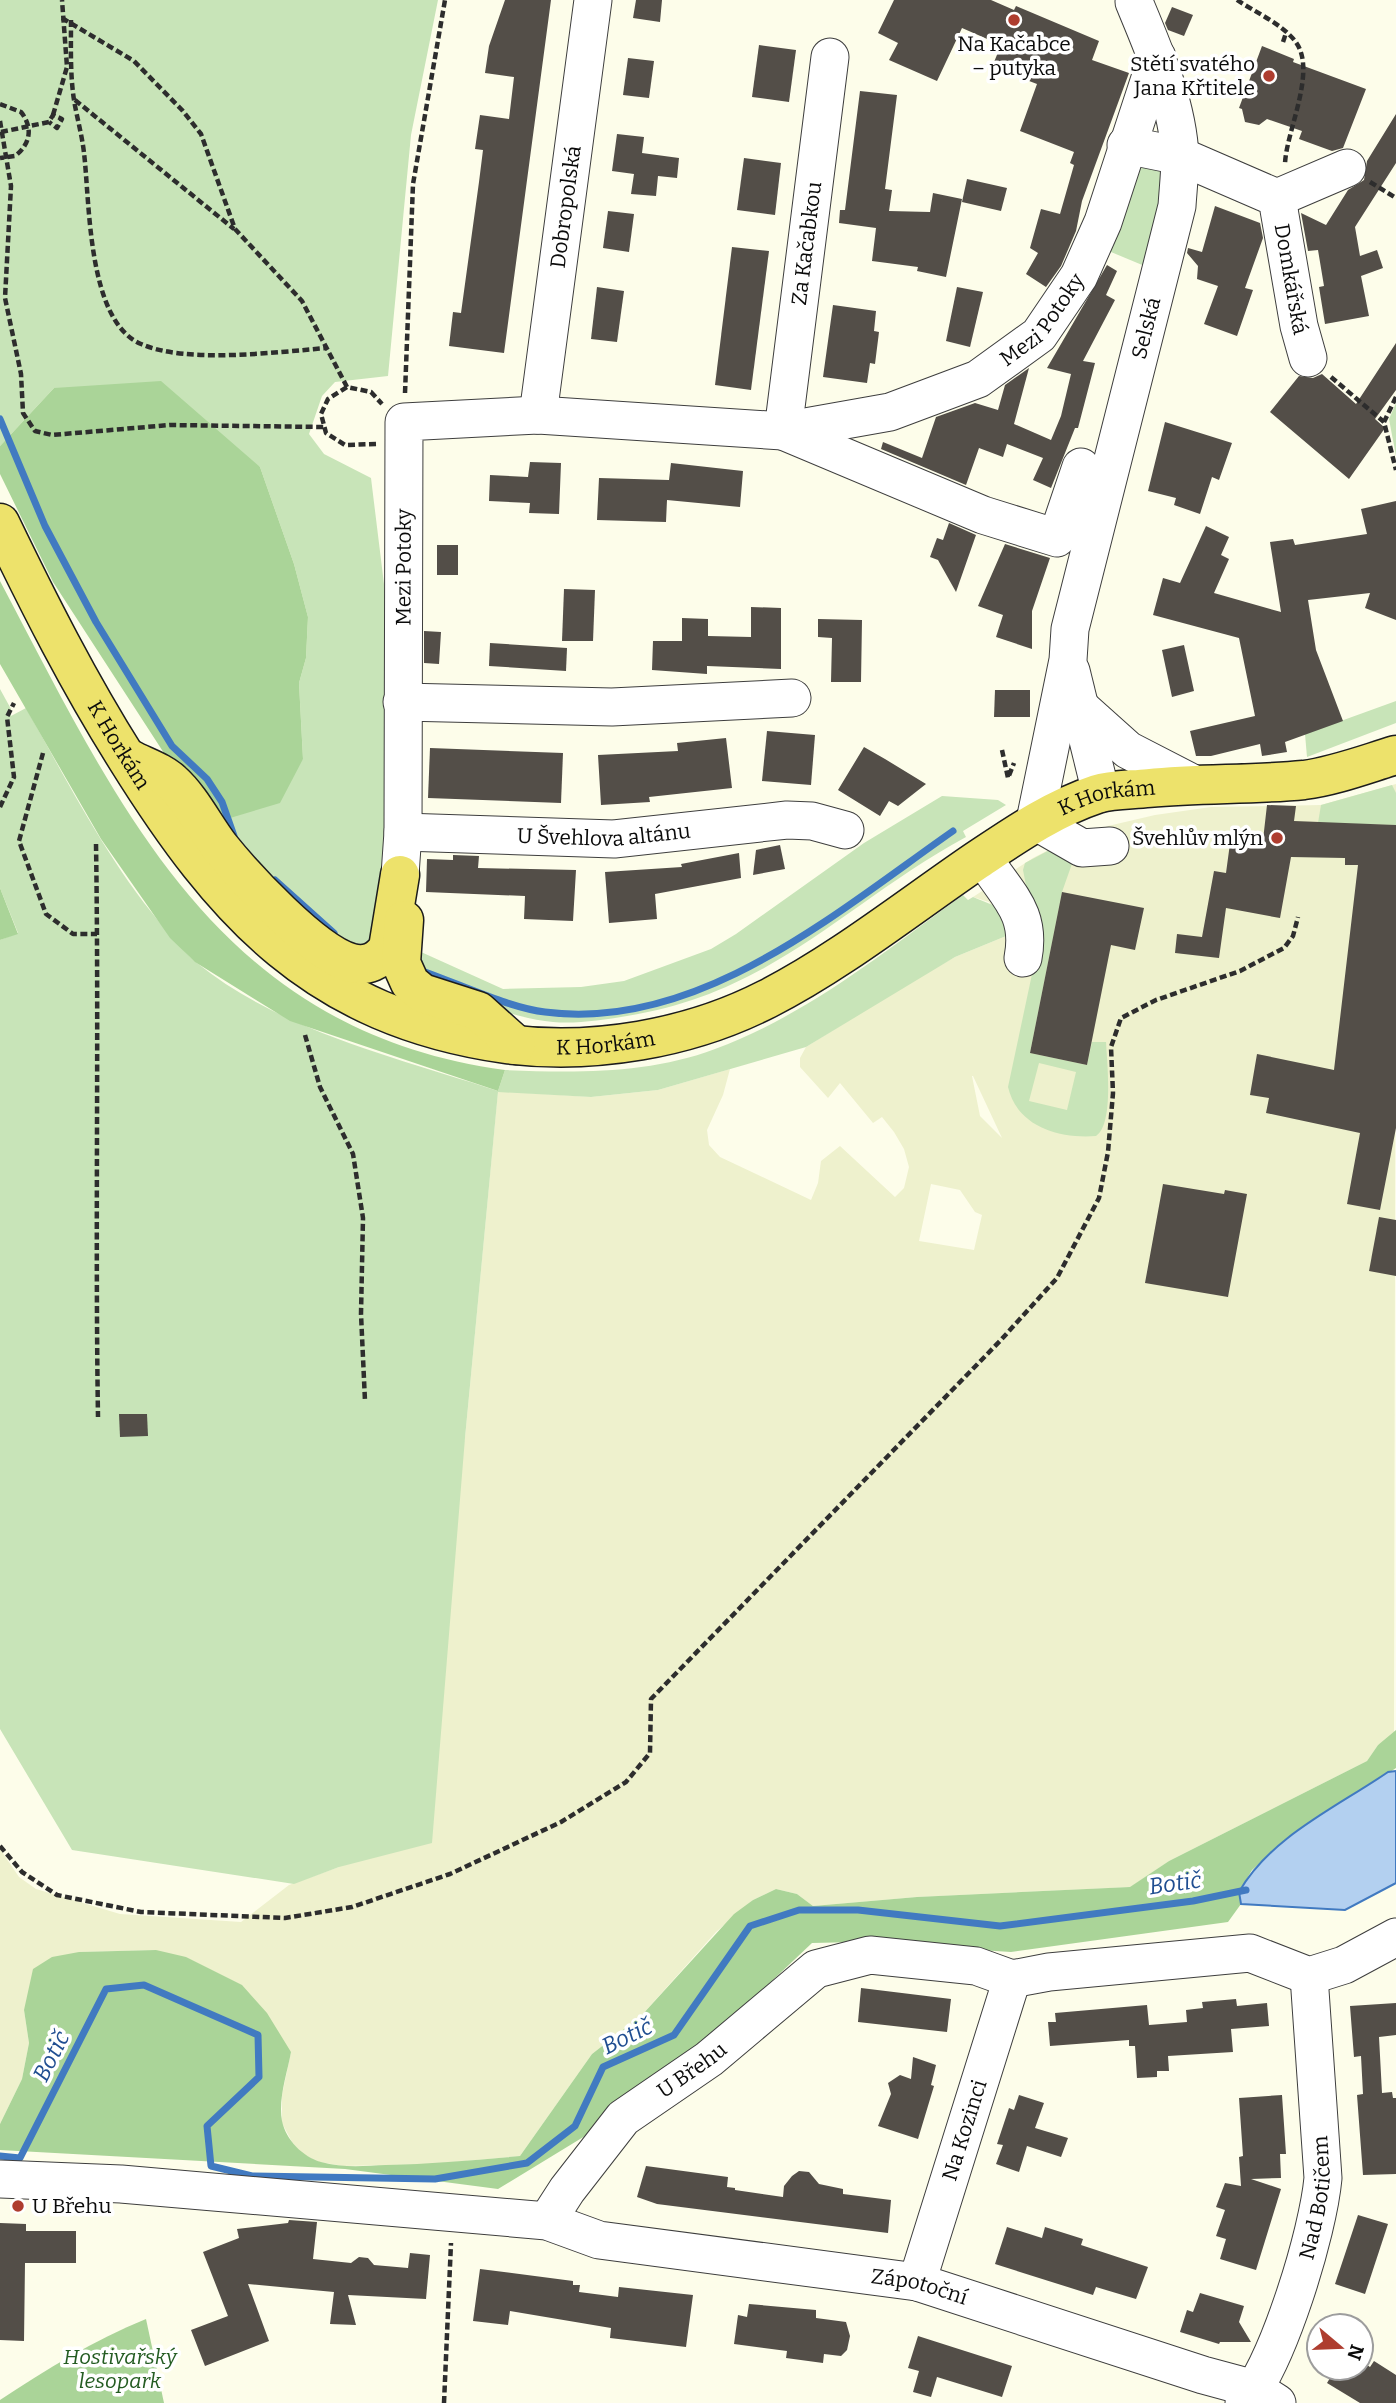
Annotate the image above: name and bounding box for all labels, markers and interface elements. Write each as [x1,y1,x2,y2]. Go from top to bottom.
marker: Na Kačabce – putyka [1006,12,1022,28]
place label: Na Kačabce – putyka [957,31,1071,81]
place label: Stětí svatého Jana Křtitele [1130,51,1255,101]
marker: Stětí svatého Jana Křtitele [1261,68,1277,84]
street label: Dobropolská [545,143,587,270]
street label: Za Kačabkou [786,180,827,307]
street label: Domkářská [1269,222,1314,338]
street label: Mezi Potoky [995,268,1091,372]
street label: Selská [1126,294,1167,362]
street label: Mezi Potoky [391,508,417,626]
street label: K Horkám [82,696,156,794]
street label: K Horkám [1054,775,1156,821]
street label: U Švehlova altánu [517,818,692,852]
place label: Švehlův mlýn [1132,825,1263,851]
marker: Švehlův mlýn [1269,830,1285,846]
street label: K Horkám [556,1025,657,1060]
water label: Botič [1147,1865,1204,1901]
water label: Botič [597,2011,658,2060]
water label: Botič [27,2025,76,2086]
street label: U Břehu [652,2037,732,2104]
street label: Na Kozinci [937,2077,993,2184]
street label: Nad Botičem [1293,2135,1336,2263]
place label: U Břehu [32,2193,111,2219]
marker: U Břehu [10,2198,26,2214]
street label: Zápotoční [870,2263,972,2311]
north arrow [1305,2312,1375,2382]
text: N [1342,2342,1369,2363]
park label: Hostivařský lesopark [63,2344,178,2394]

